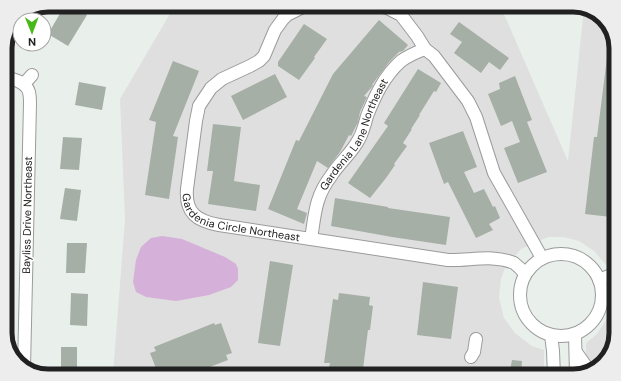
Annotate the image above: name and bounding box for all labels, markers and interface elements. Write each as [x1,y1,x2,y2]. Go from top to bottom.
north arrow [12,12,52,52]
text: N [28,35,36,49]
street label: Gardenia Lane Northeast [316,76,391,193]
street label: Bayliss Drive Northeast [19,156,35,274]
street label: Gardenia Circle Northeast [180,193,301,244]

